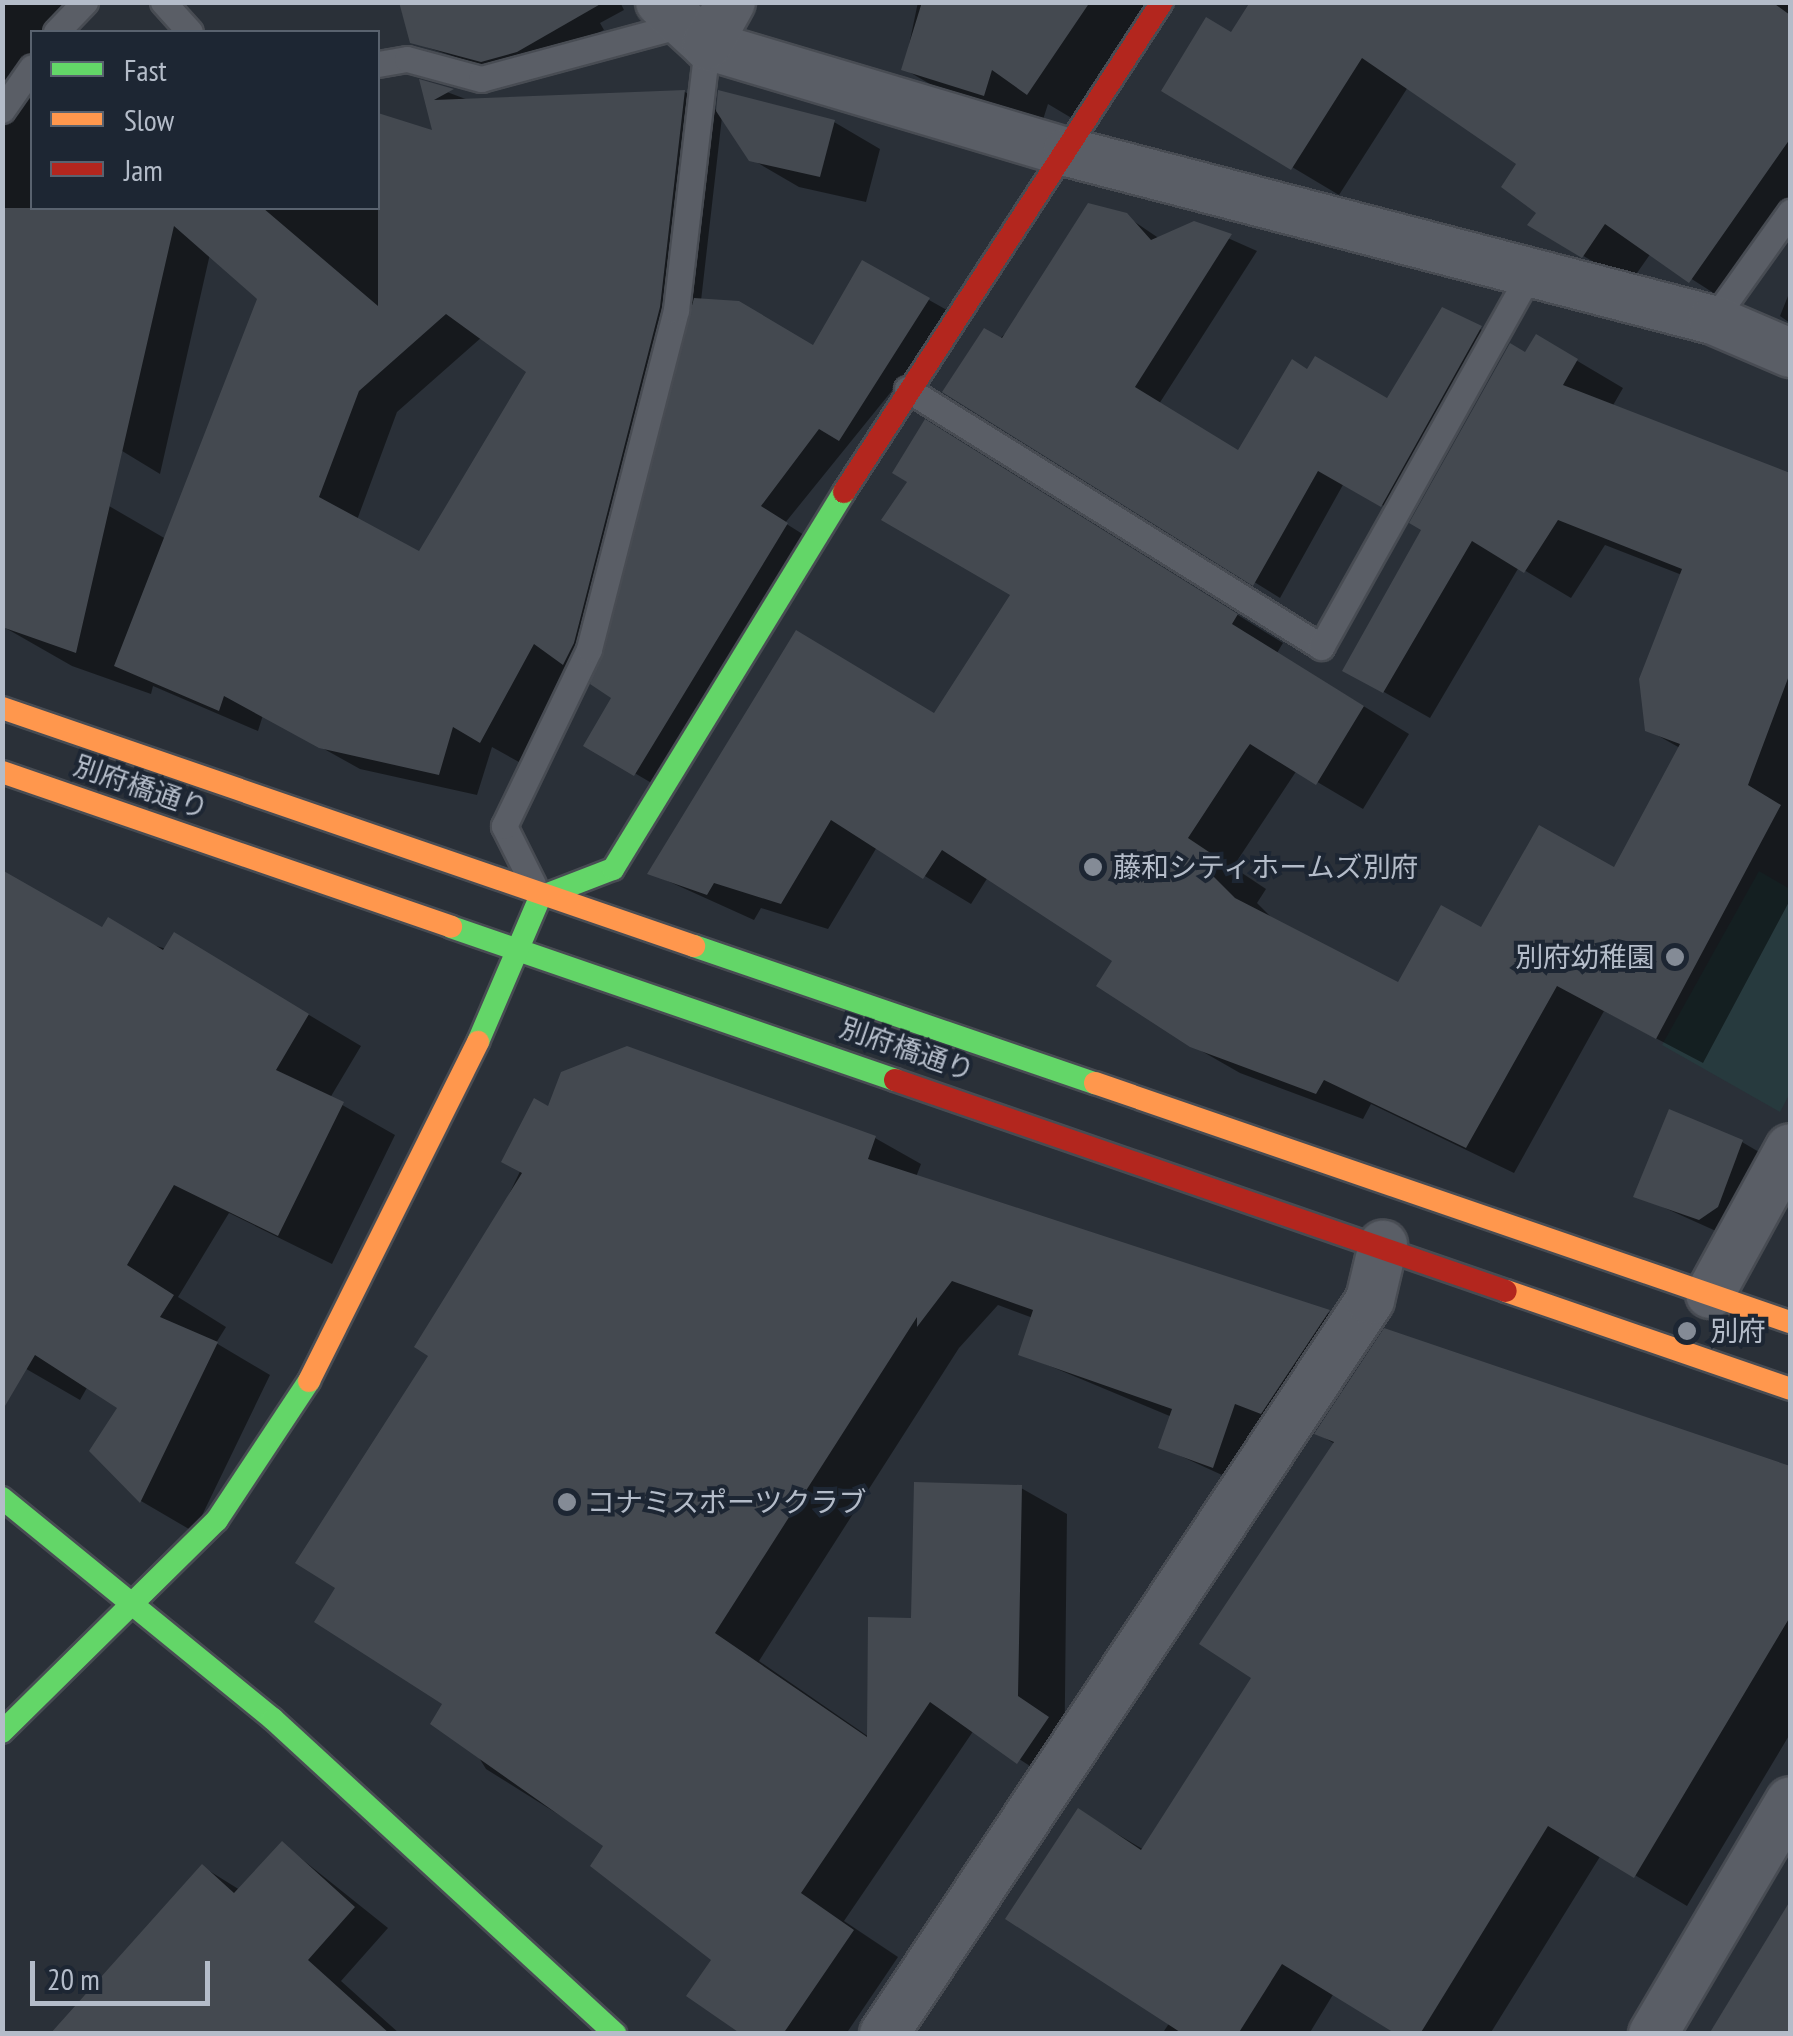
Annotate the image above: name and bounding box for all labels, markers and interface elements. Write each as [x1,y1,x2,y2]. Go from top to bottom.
legend [30,30,380,210]
text: Fast [124,50,167,89]
text: Slow [124,100,174,139]
text: Jam [124,150,163,189]
street label: 別府橋通り [69,748,213,826]
place label: 藤和シティホームズ別府 [1113,850,1421,884]
marker: 藤和シティホームズ別府 [1082,856,1104,878]
place label: 別府幼稚園 [1515,940,1655,974]
marker: 別府幼稚園 [1664,946,1686,968]
street label: 別府橋通り [835,1010,979,1088]
place label: 別府 [1710,1314,1766,1348]
marker: 別府 [1674,1318,1700,1344]
place label: コナミスポーツクラブ [587,1485,867,1519]
marker: コナミスポーツクラブ [556,1491,578,1513]
scale bar [35,1941,215,2003]
text: 20 m [47,1959,100,1998]

